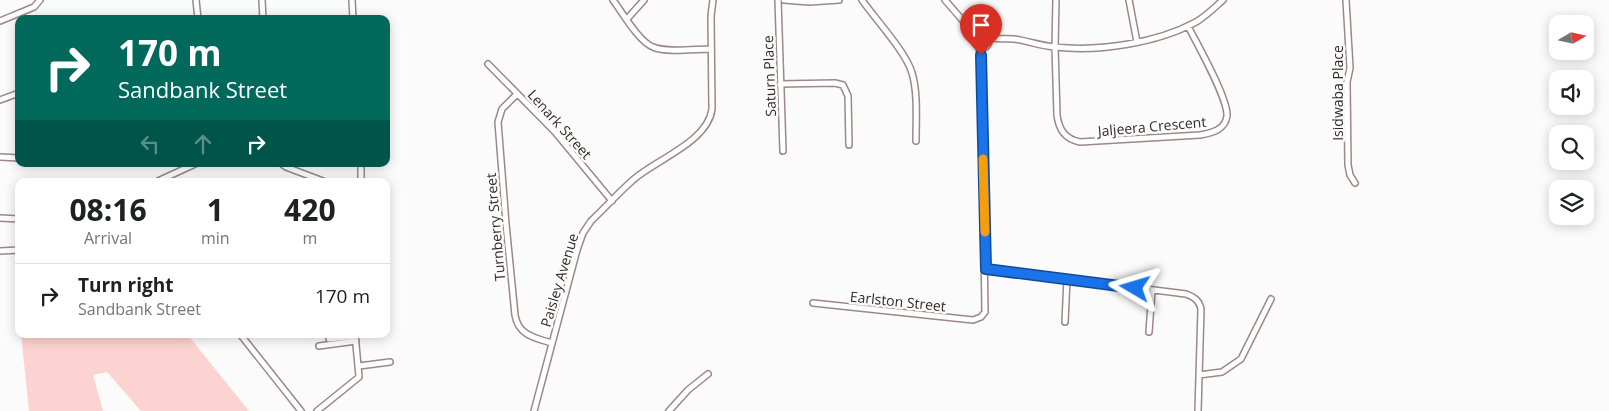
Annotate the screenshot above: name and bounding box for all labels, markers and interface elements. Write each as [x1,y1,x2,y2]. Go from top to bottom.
pin [960,4,1002,55]
icon: arrive [967,11,995,39]
north arrow [1549,15,1594,60]
map controls [1549,15,1594,225]
text: 170 m [118,29,222,76]
icon: right [35,35,100,100]
street label: Saturn Place [758,35,780,117]
street label: Isidwaba Place [1328,45,1347,141]
button: sound [1549,70,1594,115]
text: Sandbank Street [118,74,287,104]
street label: Lenark Street [524,85,596,163]
street label: Jaljeera Crescent [1095,112,1207,140]
button: search [1549,125,1594,170]
icon: left [136,130,164,158]
icon: ahead [189,130,217,158]
icon: right [242,130,270,158]
street label: Turnberry Street [481,172,509,282]
button: layers [1549,180,1594,225]
text: 08:16 [69,189,147,230]
text: 1 [207,189,224,230]
text: 420 [284,189,336,230]
text: Arrival [84,227,132,249]
text: min [201,227,230,249]
text: m [302,227,317,249]
street label: Paisley Avenue [536,231,582,329]
position arrow [1108,261,1160,313]
text: Turn right [78,272,173,298]
icon: right [35,282,63,310]
text: 170 m [315,283,370,309]
street label: Earlston Street [849,287,947,315]
text: Sandbank Street [78,298,201,320]

